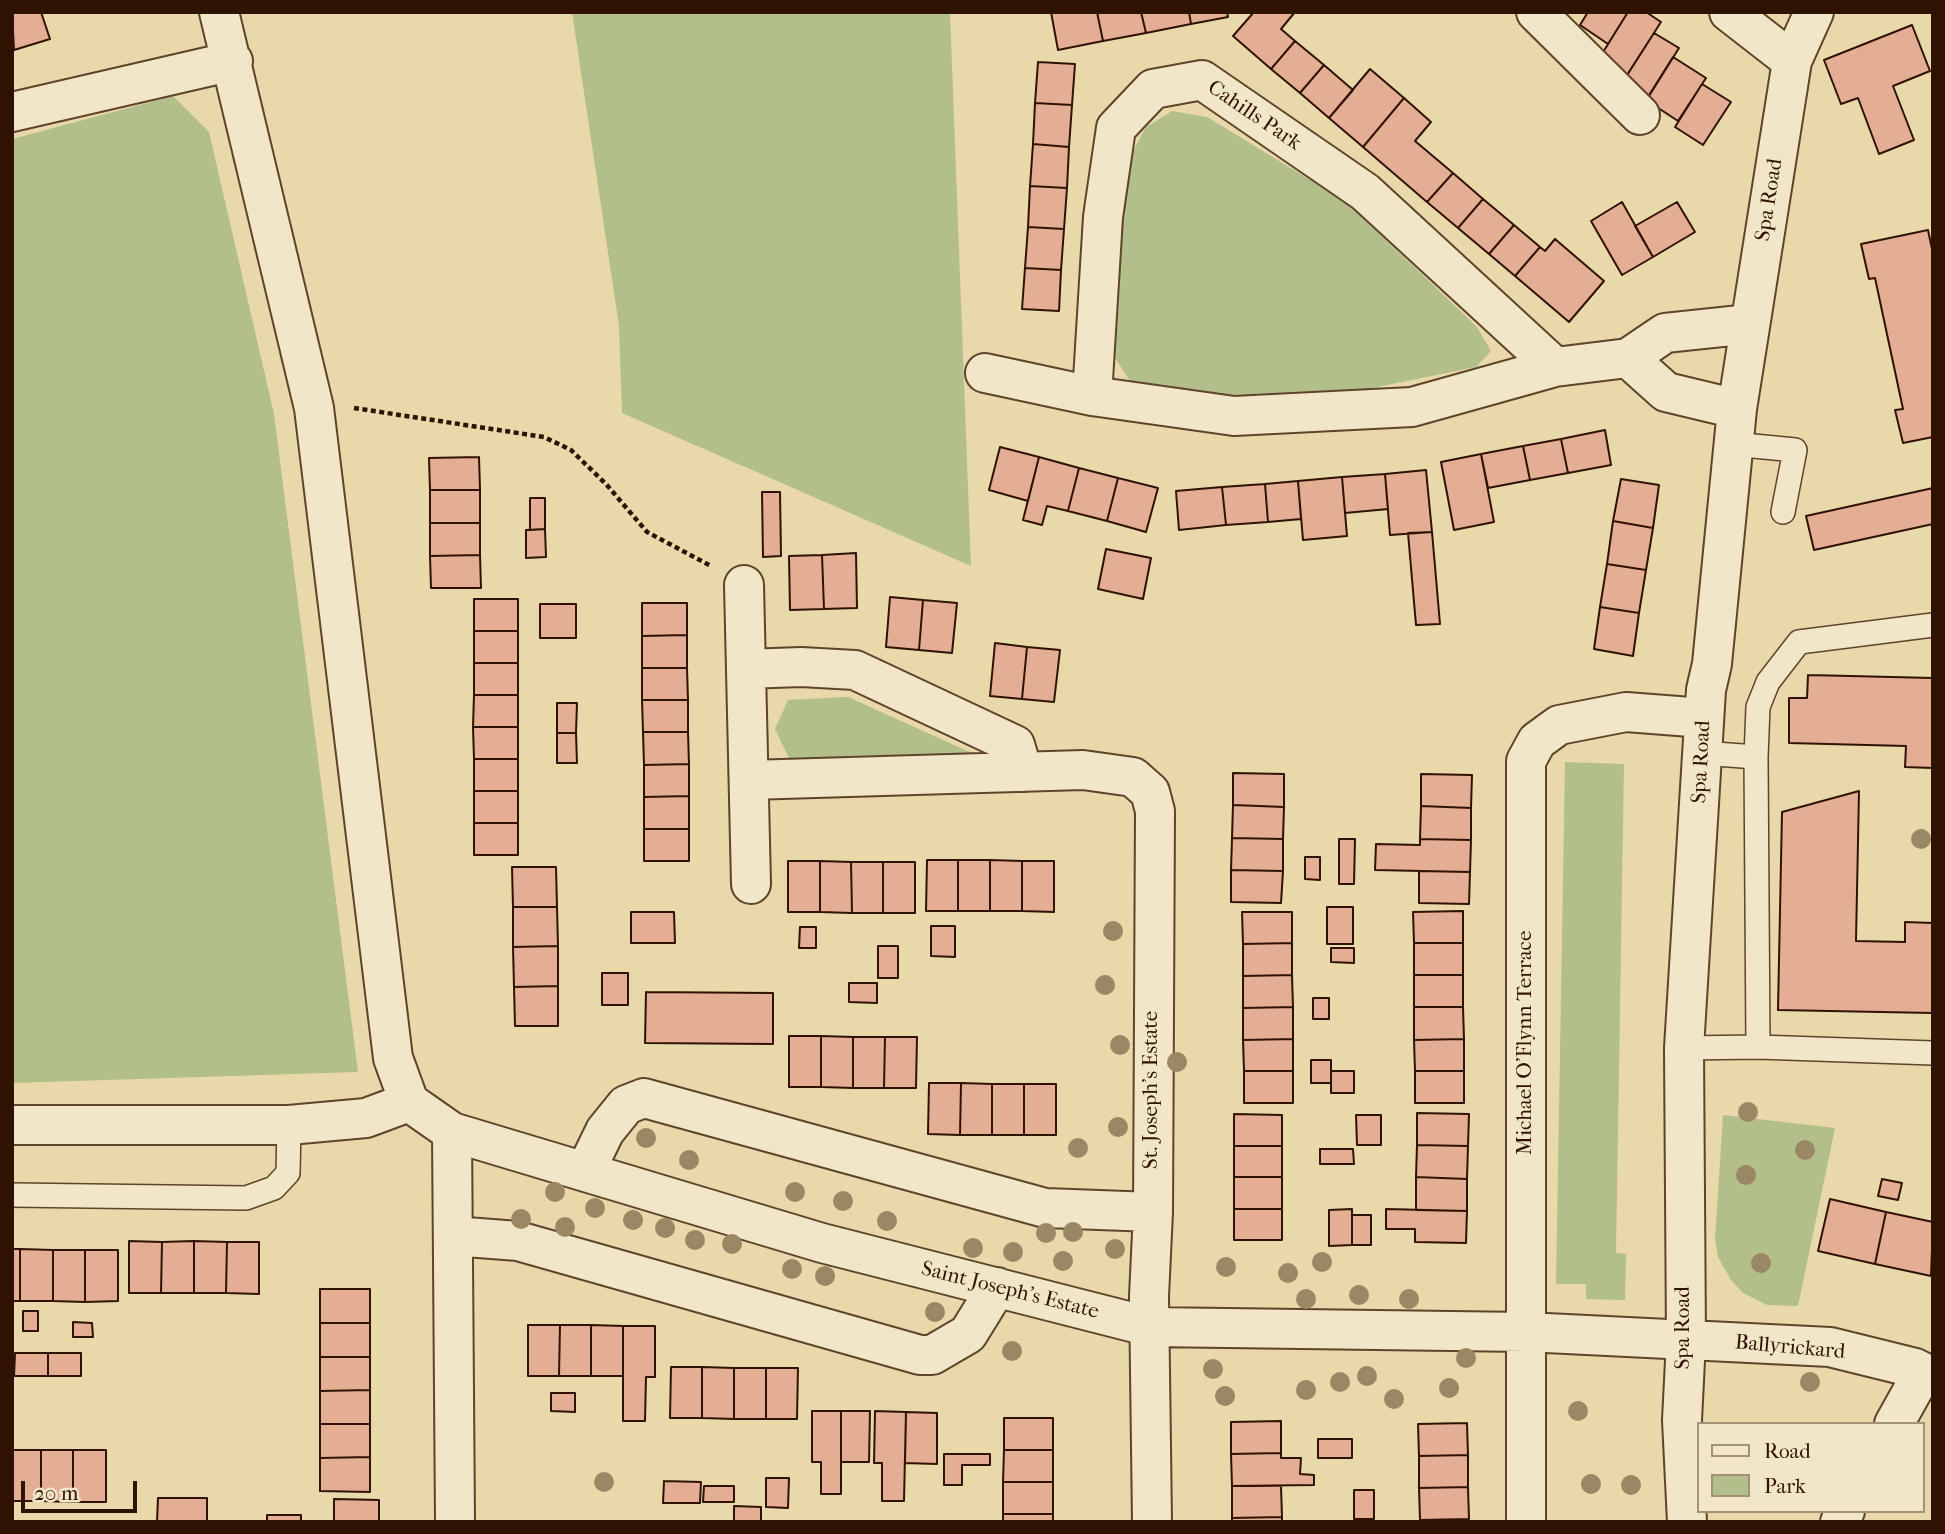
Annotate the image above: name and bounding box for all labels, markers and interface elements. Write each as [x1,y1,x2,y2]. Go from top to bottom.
street label: Cahills Park [1202,76,1306,156]
street label: Spa Road [1751,157,1789,243]
street label: Spa Road [1687,720,1717,804]
street label: Michael O'Flynn Terrace [1513,931,1539,1155]
street label: St. Joseph's Estate [1139,1011,1165,1169]
street label: Saint Joseph's Estate [919,1257,1101,1325]
street label: Spa Road [1671,1286,1697,1370]
street label: Ballyrickard [1734,1331,1846,1365]
legend [1696,1422,1924,1513]
text: Road [1764,1439,1811,1463]
scale bar [24,1468,140,1512]
text: Park [1764,1474,1806,1498]
text: 20 m [34,1481,78,1505]

